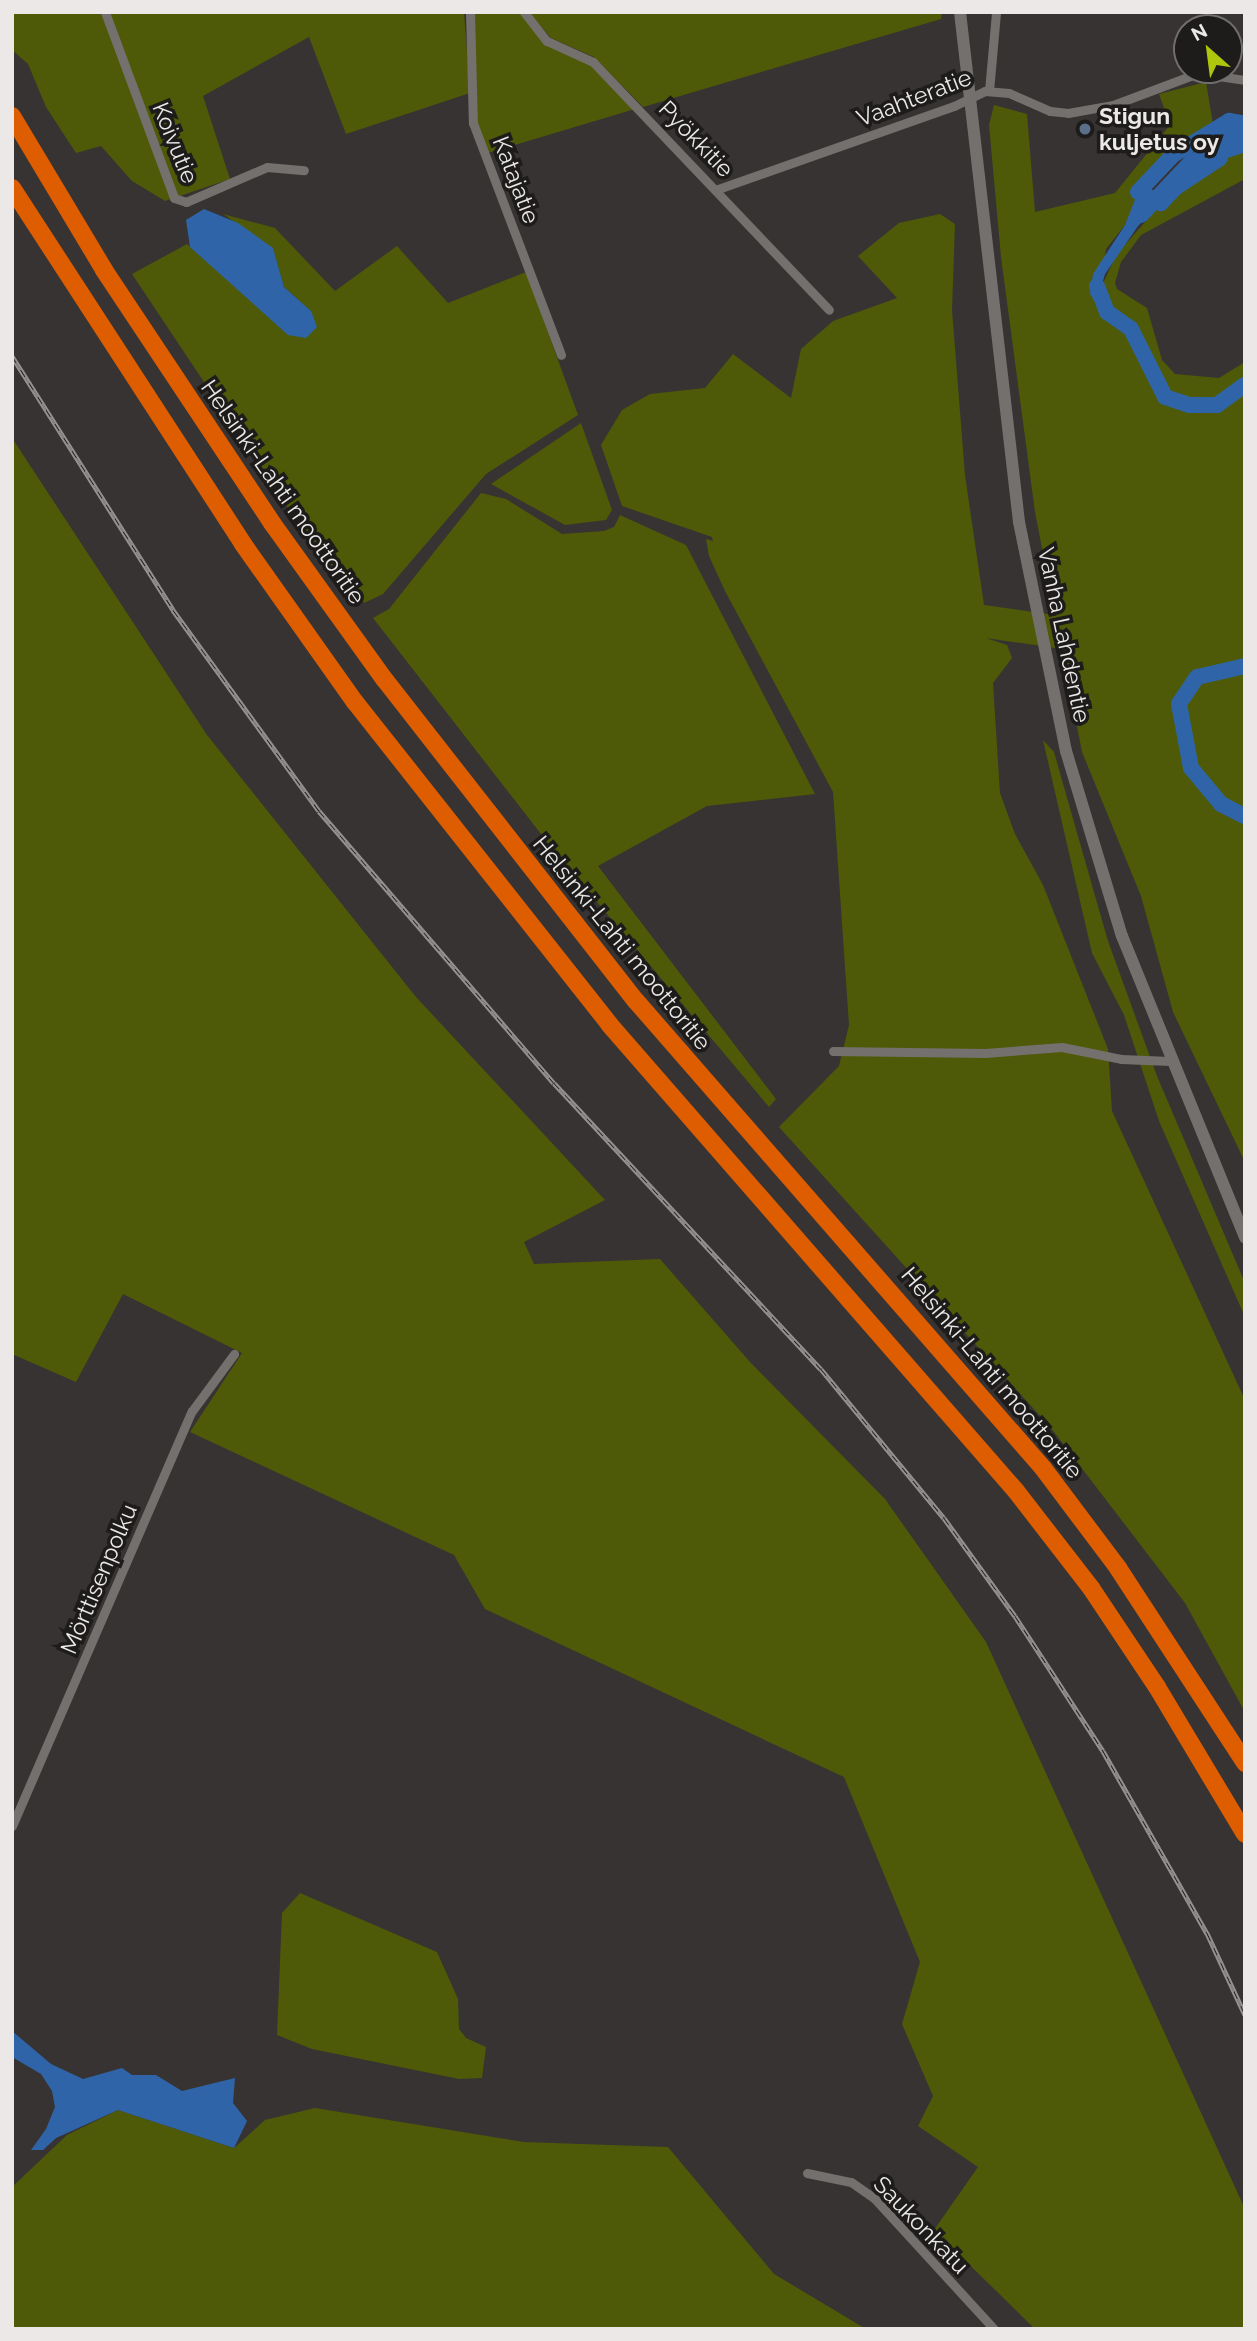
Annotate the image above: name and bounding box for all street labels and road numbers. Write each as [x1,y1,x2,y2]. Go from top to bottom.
street label: Vaahteratie [853,64,975,132]
street label: Pyökkitie [653,95,739,183]
street label: Koivutie [146,98,204,188]
street label: Katajatie [487,132,545,228]
street label: Helsinki-Lahti moottoritie [195,375,371,609]
street label: Vanha Lahdentie [1032,545,1096,725]
street label: Helsinki-Lahti moottoritie [527,830,717,1056]
street label: Helsinki-Lahti moottoritie [896,1262,1088,1484]
street label: Mörttisenpolku [55,1500,143,1658]
street label: Saukonkatu [868,2171,974,2279]

